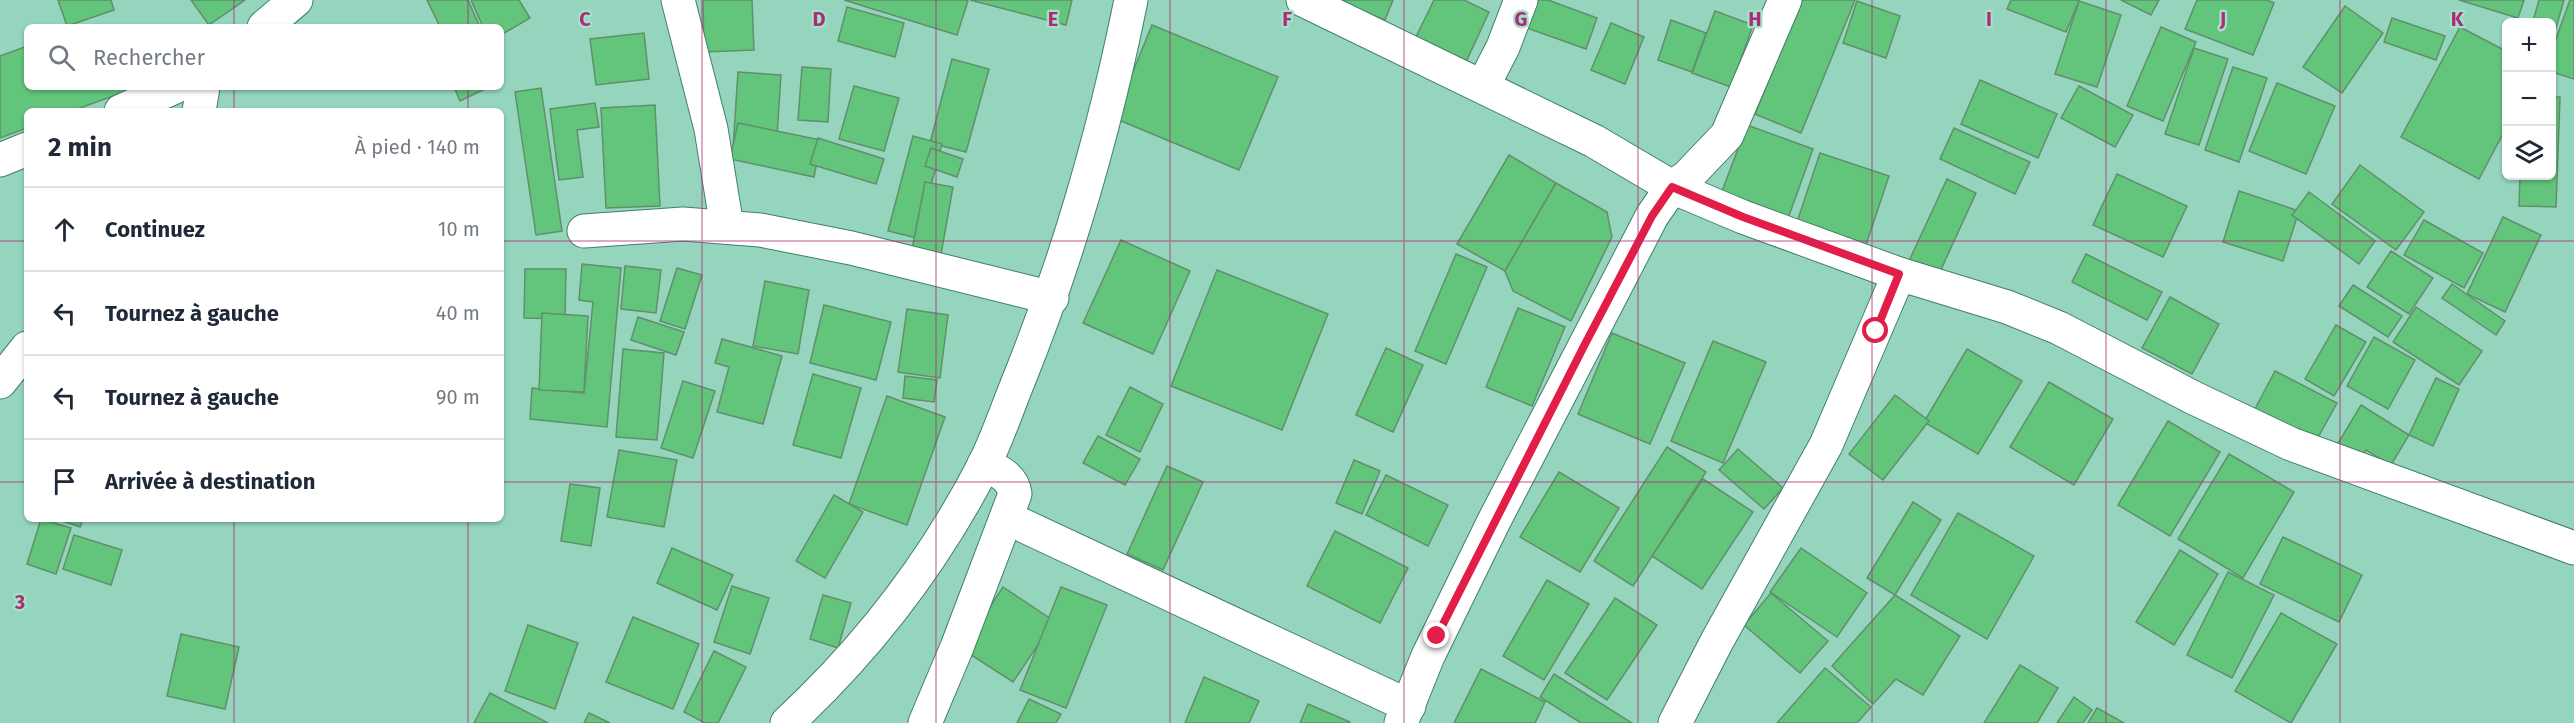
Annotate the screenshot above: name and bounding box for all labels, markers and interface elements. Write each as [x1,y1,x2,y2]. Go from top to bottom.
text: C [579,7,591,31]
text: D [812,7,826,31]
text: E [1048,7,1058,31]
text: F [1282,7,1292,31]
text: G [1515,7,1527,31]
text: H [1748,7,1762,31]
text: I [1986,7,1992,31]
text: J [2219,7,2226,31]
text: K [2451,7,2464,31]
map controls [2502,18,2556,180]
button: + [2502,18,2556,72]
search box [24,24,504,90]
icon: search [45,41,78,74]
text: Rechercher [93,44,205,71]
button: − [2502,72,2556,126]
button: layers [2502,126,2556,180]
text: 2 min [48,132,112,163]
text: À pied · 140 m [355,135,480,159]
icon: ahead [48,213,81,246]
text: Continuez [105,216,205,243]
text: 10 m [438,217,480,241]
icon: left [48,297,81,330]
text: Tournez à gauche [105,300,279,327]
text: 40 m [436,301,480,325]
route start [1862,317,1888,343]
icon: left [48,381,81,414]
text: Tournez à gauche [105,384,279,411]
text: 90 m [436,385,480,409]
icon: arrive [48,465,81,498]
text: Arrivée à destination [105,468,315,495]
text: 3 [14,590,25,614]
route end [1423,622,1449,648]

